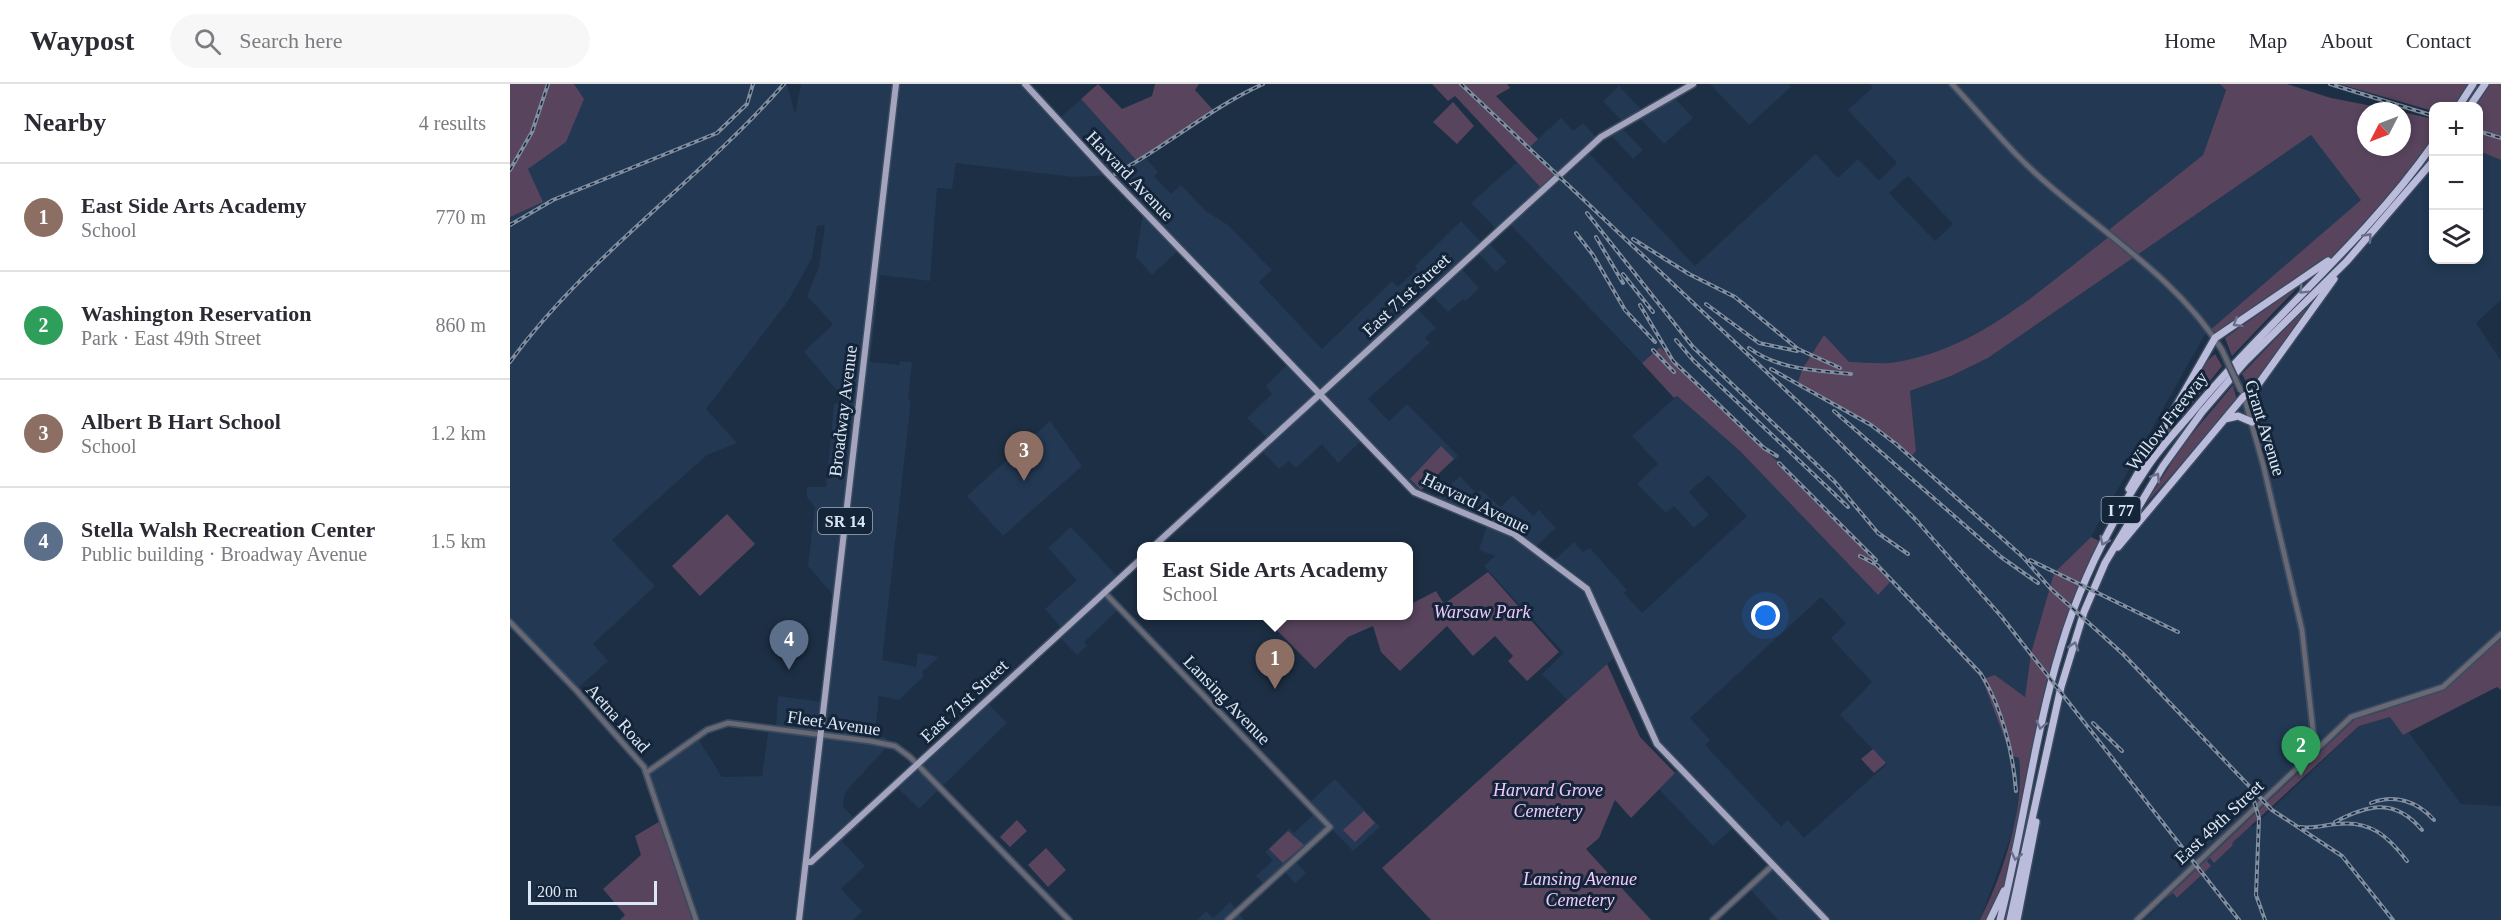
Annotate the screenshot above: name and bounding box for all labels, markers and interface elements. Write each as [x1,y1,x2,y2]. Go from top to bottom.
search box [170,14,590,68]
text: Waypost [30,25,134,56]
icon: search [191,25,224,58]
text: Search here [239,28,342,53]
text: Home [2164,29,2216,53]
text: Map [2249,29,2287,53]
text: About [2320,29,2373,53]
text: Contact [2406,29,2471,53]
north arrow [2357,102,2411,156]
map controls [2429,102,2483,264]
button: + [2429,102,2483,156]
text: Nearby [24,108,106,137]
text: 4 results [419,112,486,134]
street label: Harvard Avenue [1082,127,1178,225]
button: − [2429,156,2483,210]
text: East Side Arts Academy [81,193,307,218]
text: 1 [39,206,49,228]
text: 770 m [435,206,486,228]
button: layers [2429,210,2483,264]
text: School [81,219,137,241]
one-way arrow [2361,233,2372,244]
street label: East 71st Street [1358,249,1454,341]
one-way arrow [2299,284,2310,294]
text: Washington Reservation [81,301,311,326]
text: 2 [39,314,49,336]
text: 860 m [435,314,486,336]
one-way arrow [2233,316,2244,327]
text: Park · East 49th Street [81,327,261,349]
street label: Broadway Avenue [825,344,861,478]
street label: Willow Freeway [2122,368,2212,474]
street label: Grant Avenue [2241,378,2289,478]
text: Albert B Hart School [81,409,281,434]
text: 3 [39,422,49,444]
text: 1.2 km [430,422,486,444]
pin: 3 [1004,432,1044,481]
text: School [81,435,137,457]
street label: Harvard Avenue [1419,468,1533,538]
one-way arrow [2148,473,2160,483]
road number: I 77 [2102,497,2140,523]
road number: SR 14 [818,508,872,534]
text: Stella Walsh Recreation Center [81,517,375,542]
text: 4 [39,530,49,552]
text: 1.5 km [430,530,486,552]
one-way arrow [2100,534,2112,545]
popup [1137,542,1413,620]
text: Public building · Broadway Avenue [81,543,367,565]
text: East Side Arts Academy [1162,557,1388,582]
text: School [1162,583,1218,605]
your location [1751,601,1780,630]
park label: Warsaw Park [1434,602,1531,622]
pin: 4 [770,620,808,670]
pin: 1 [1256,640,1294,689]
one-way arrow [2066,641,2079,652]
street label: Lansing Avenue [1179,651,1275,749]
street label: East 71st Street [916,655,1012,747]
street label: Aetna Road [582,680,654,756]
street label: Fleet Avenue [786,707,882,739]
one-way arrow [2036,720,2049,730]
pin: 2 [2282,726,2320,776]
street label: East 49th Street [2170,776,2268,868]
park label: Harvard Grove Cemetery [1492,780,1603,821]
one-way arrow [2010,851,2023,861]
park label: Lansing Avenue Cemetery [1522,869,1637,910]
scale bar [528,878,657,906]
text: 200 m [537,883,577,900]

